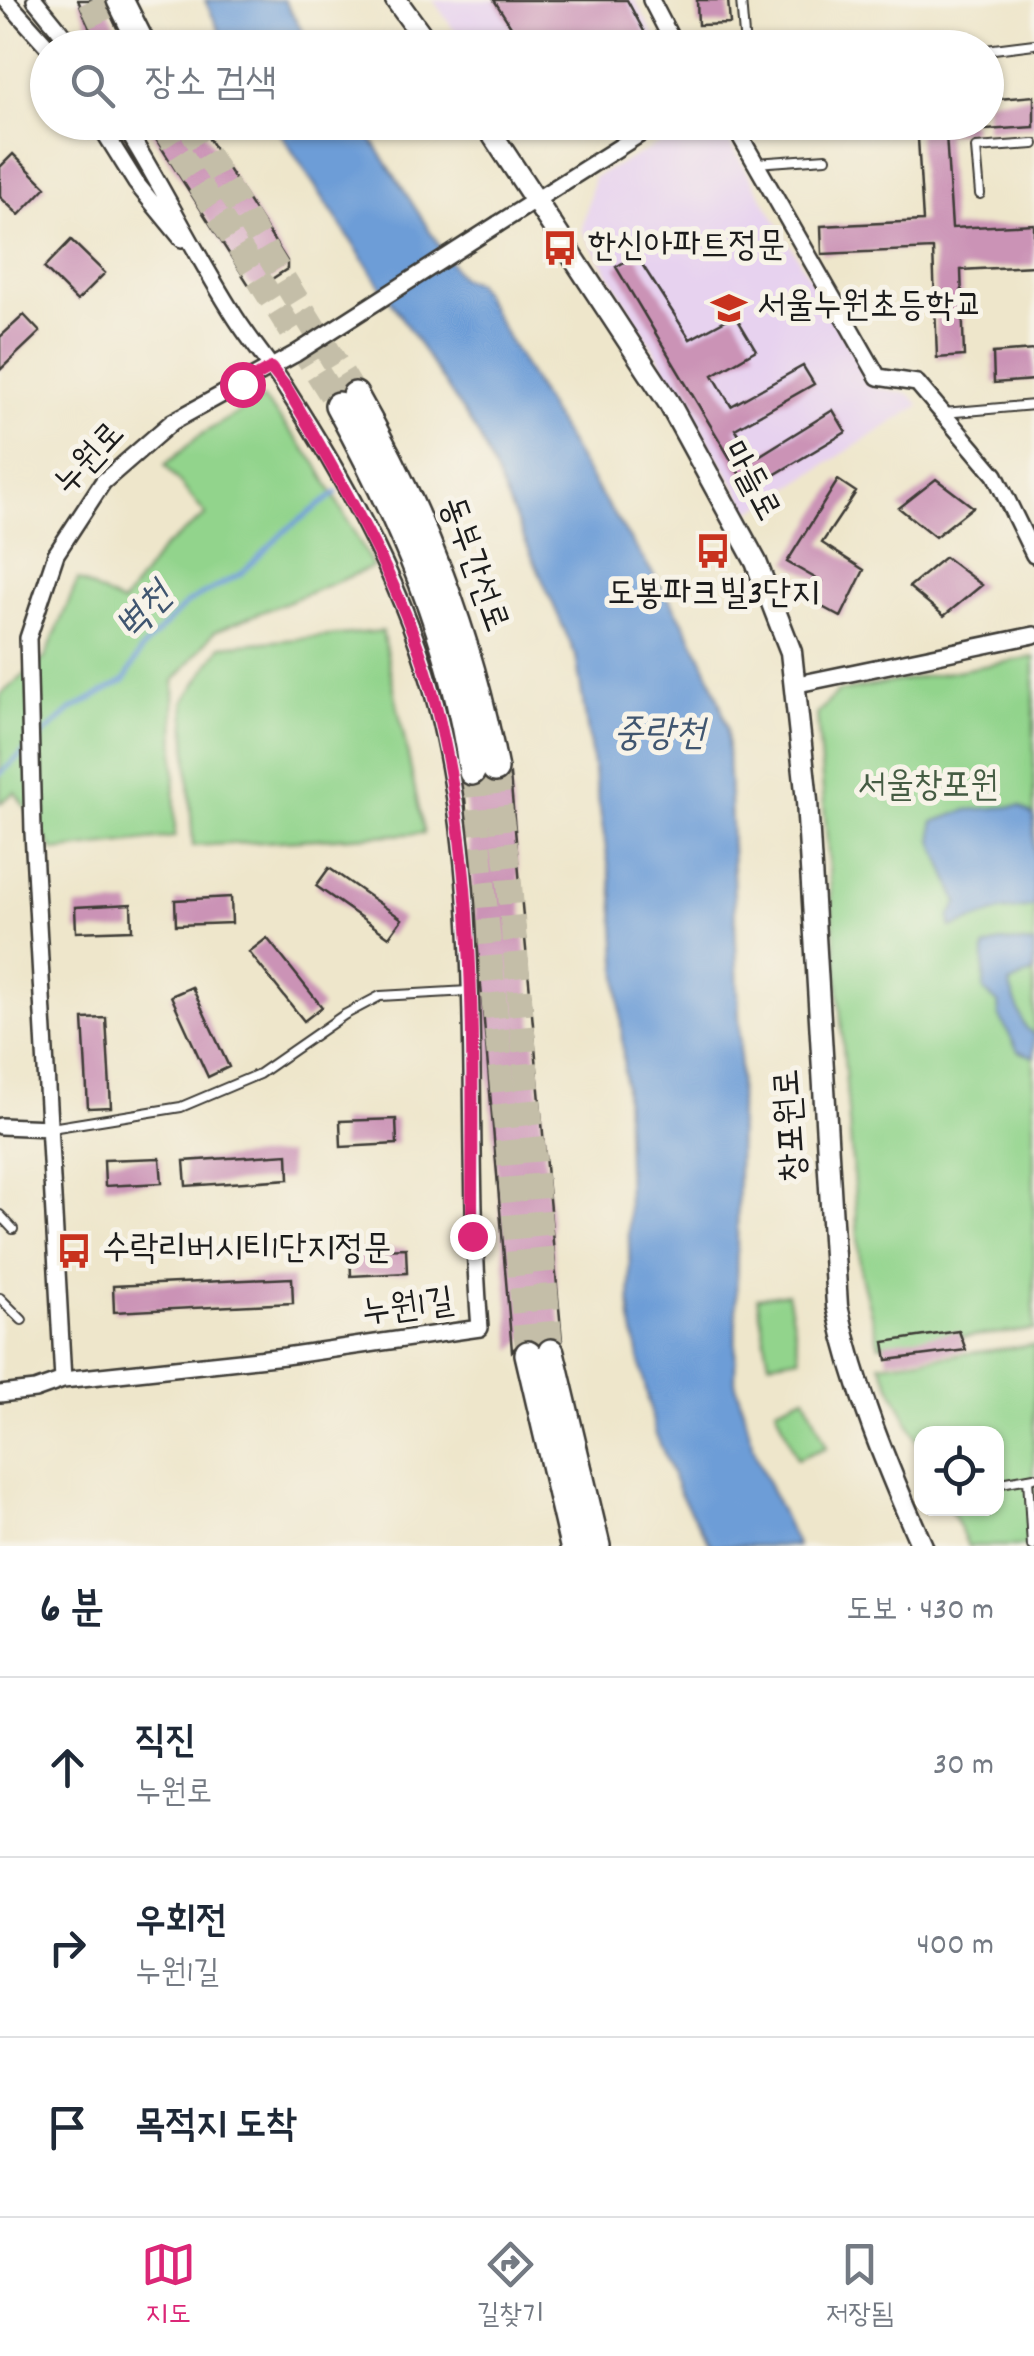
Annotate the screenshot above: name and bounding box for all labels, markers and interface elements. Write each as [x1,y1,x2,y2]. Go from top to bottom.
search box [30,30,1004,140]
icon: search [65,58,120,113]
text: 장소 검색 [145,58,276,113]
place label: 한신아파트정문 [588,223,785,273]
bus stop icon: 한신아파트정문 [541,229,579,267]
place label: 서울누원초등학교 [757,283,982,333]
school or university icon: 서울누원초등학교 [710,289,748,327]
route start [220,362,266,408]
street label: 누원로 [44,412,138,508]
street label: 마들로 [707,433,791,531]
street label: 동부간선로 [424,490,520,640]
bus stop icon: 도봉파크빌3단지 [694,532,732,570]
water label: 벽천 [105,569,189,654]
place label: 도봉파크빌3단지 [607,571,819,621]
water label: 중랑천 [613,709,708,764]
park label: 서울창포원 [858,763,998,813]
street label: 창포원로 [764,1067,822,1183]
route end [450,1214,496,1260]
place label: 수락리버시티1단지정문 [102,1226,391,1276]
bus stop icon: 수락리버시티1단지정문 [55,1232,93,1270]
street label: 누원1길 [359,1278,457,1340]
map controls [914,1426,1004,1516]
button: locate [914,1426,1004,1516]
text: 6 분 [40,1582,104,1642]
text: 도보 · 430 m [846,1589,994,1635]
text: 직진 [135,1716,196,1771]
icon: ahead [40,1740,95,1795]
text: 30 m [933,1744,994,1790]
text: 누원로 [135,1772,212,1818]
text: 우회전 [135,1896,227,1951]
icon: right [40,1920,95,1975]
text: 400 m [917,1924,994,1970]
text: 누원1길 [135,1952,219,1998]
icon: arrive [40,2100,95,2155]
text: 목적지 도착 [135,2100,297,2155]
tab: 지도 [141,2237,196,2337]
tab: 길찾기 [477,2237,544,2337]
tab: 저장됨 [826,2237,893,2337]

